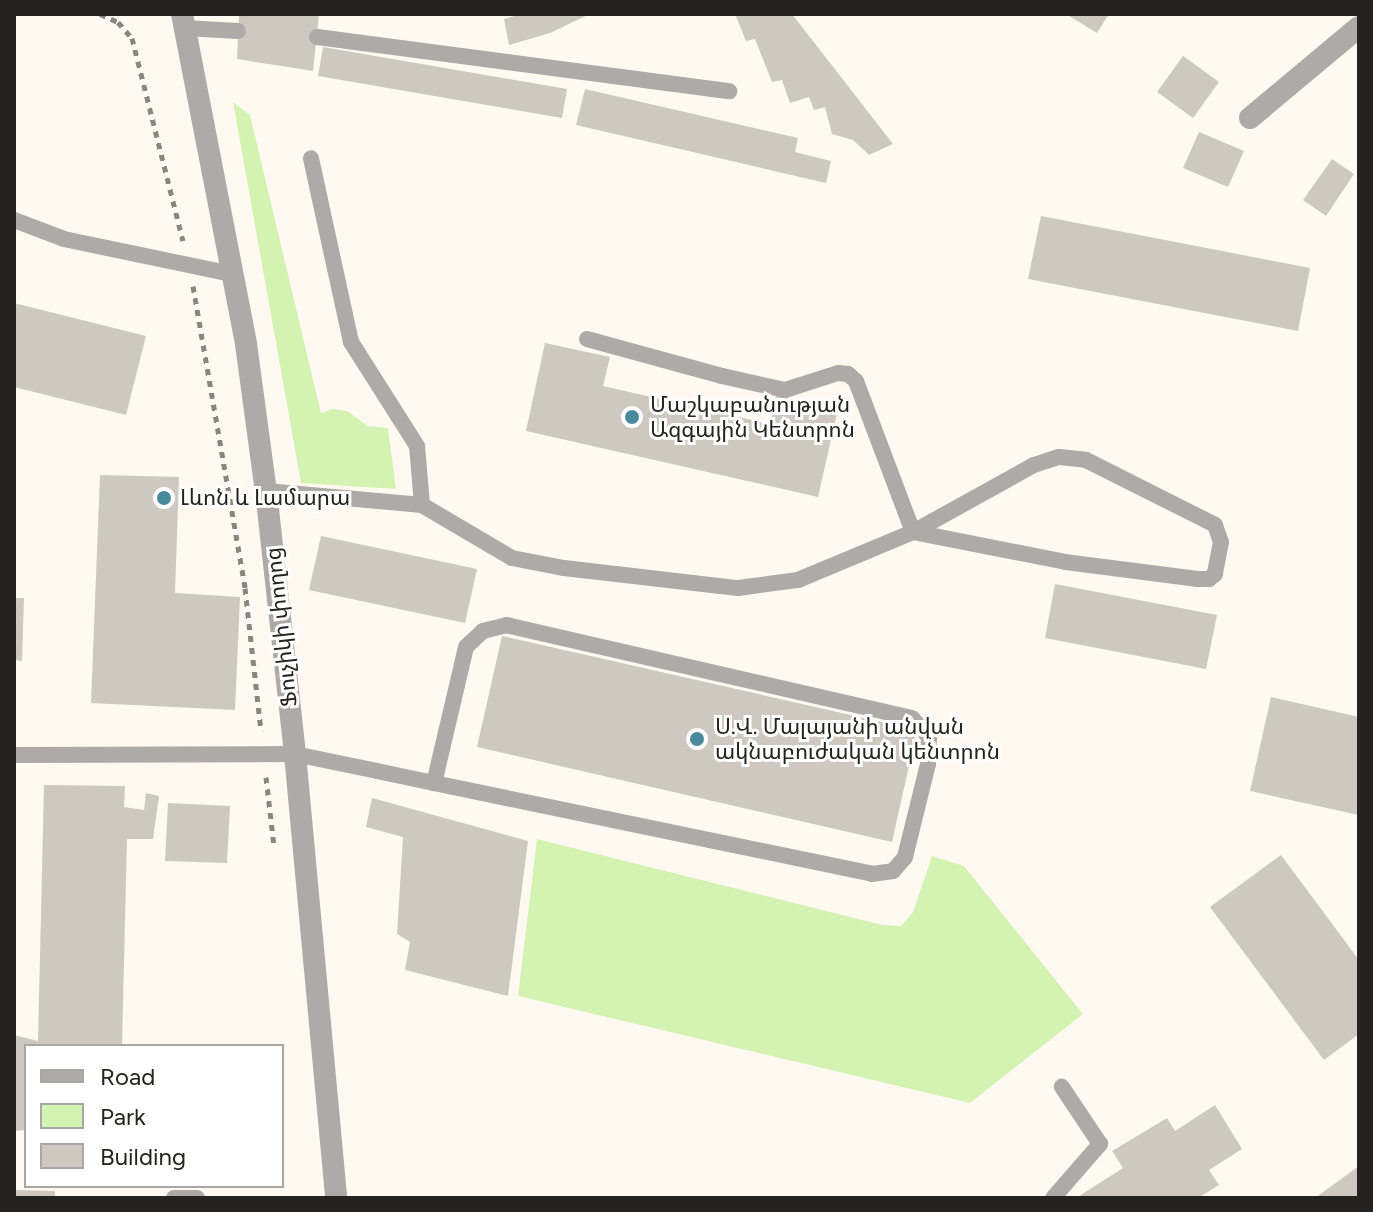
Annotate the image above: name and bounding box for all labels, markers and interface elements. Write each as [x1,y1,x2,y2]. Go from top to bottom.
place label: Մաշկաբանության Ազգային Կենտրոն [650,391,855,442]
marker: Մաշկաբանության Ազգային Կենտրոն [621,406,643,428]
place label: Լևոն և Լամարա [180,485,350,511]
marker: Լևոն և Լամարա [155,489,173,507]
street label: Ֆուչիկի փողոց [259,546,303,708]
place label: Ս.Վ. Մալայանի անվան ակնաբուժական կենտրոն [715,713,1000,764]
marker: Ս.Վ. Մալայանի անվան ակնաբուժական կենտրոն [686,728,708,750]
legend [24,1044,284,1188]
text: Road [100,1062,155,1091]
text: Park [100,1102,146,1131]
text: Building [100,1142,186,1171]

